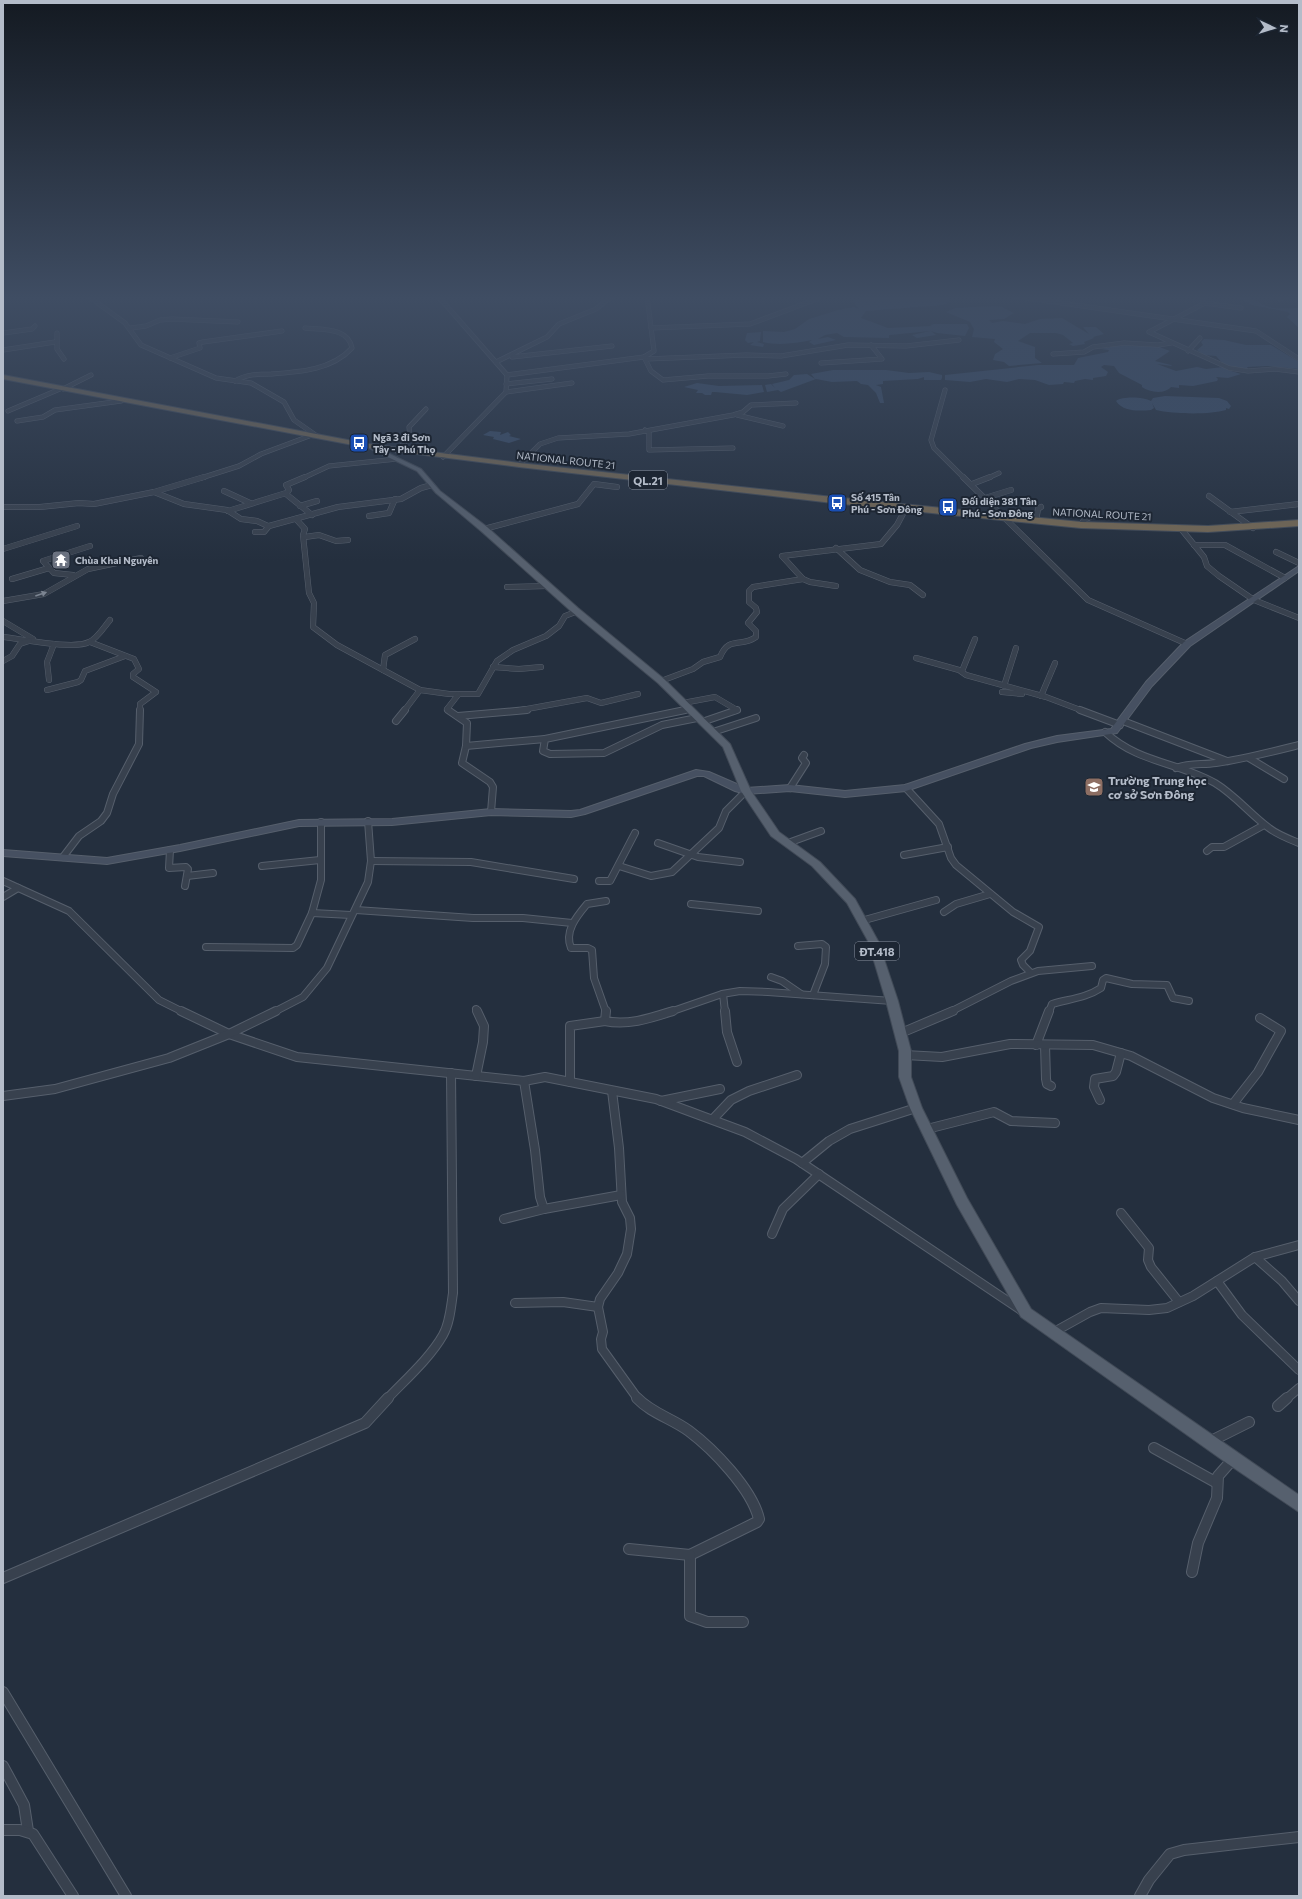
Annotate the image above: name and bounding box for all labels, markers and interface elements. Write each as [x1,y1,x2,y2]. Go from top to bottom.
north arrow [1254,8,1294,48]
text: N [1278,24,1291,33]
place label: Ngã 3 đi Sơn Tây - Phú Thọ [373,431,436,455]
bus stop icon: Ngã 3 đi Sơn Tây - Phú Thọ [348,432,370,454]
street label: NATIONAL ROUTE 21 [516,449,616,471]
road number: QL.21 [629,471,667,489]
place label: Số 415 Tân Phú - Sơn Đông [851,491,923,515]
bus stop icon: Số 415 Tân Phú - Sơn Đông [826,492,848,514]
place label: Đối diện 381 Tân Phú - Sơn Đông [961,495,1037,519]
bus stop icon: Đối diện 381 Tân Phú - Sơn Đông [937,496,959,518]
street label: NATIONAL ROUTE 21 [1052,505,1152,523]
temple icon: Chùa Khai Nguyên [50,549,72,571]
place label: Chùa Khai Nguyên [75,554,158,566]
one-way arrow [35,591,47,597]
place label: Trường Trung học cơ sở Sơn Đông [1108,773,1207,801]
school or university icon: Trường Trung học cơ sở Sơn Đông [1083,776,1105,798]
road number: ĐT.418 [855,942,899,960]

